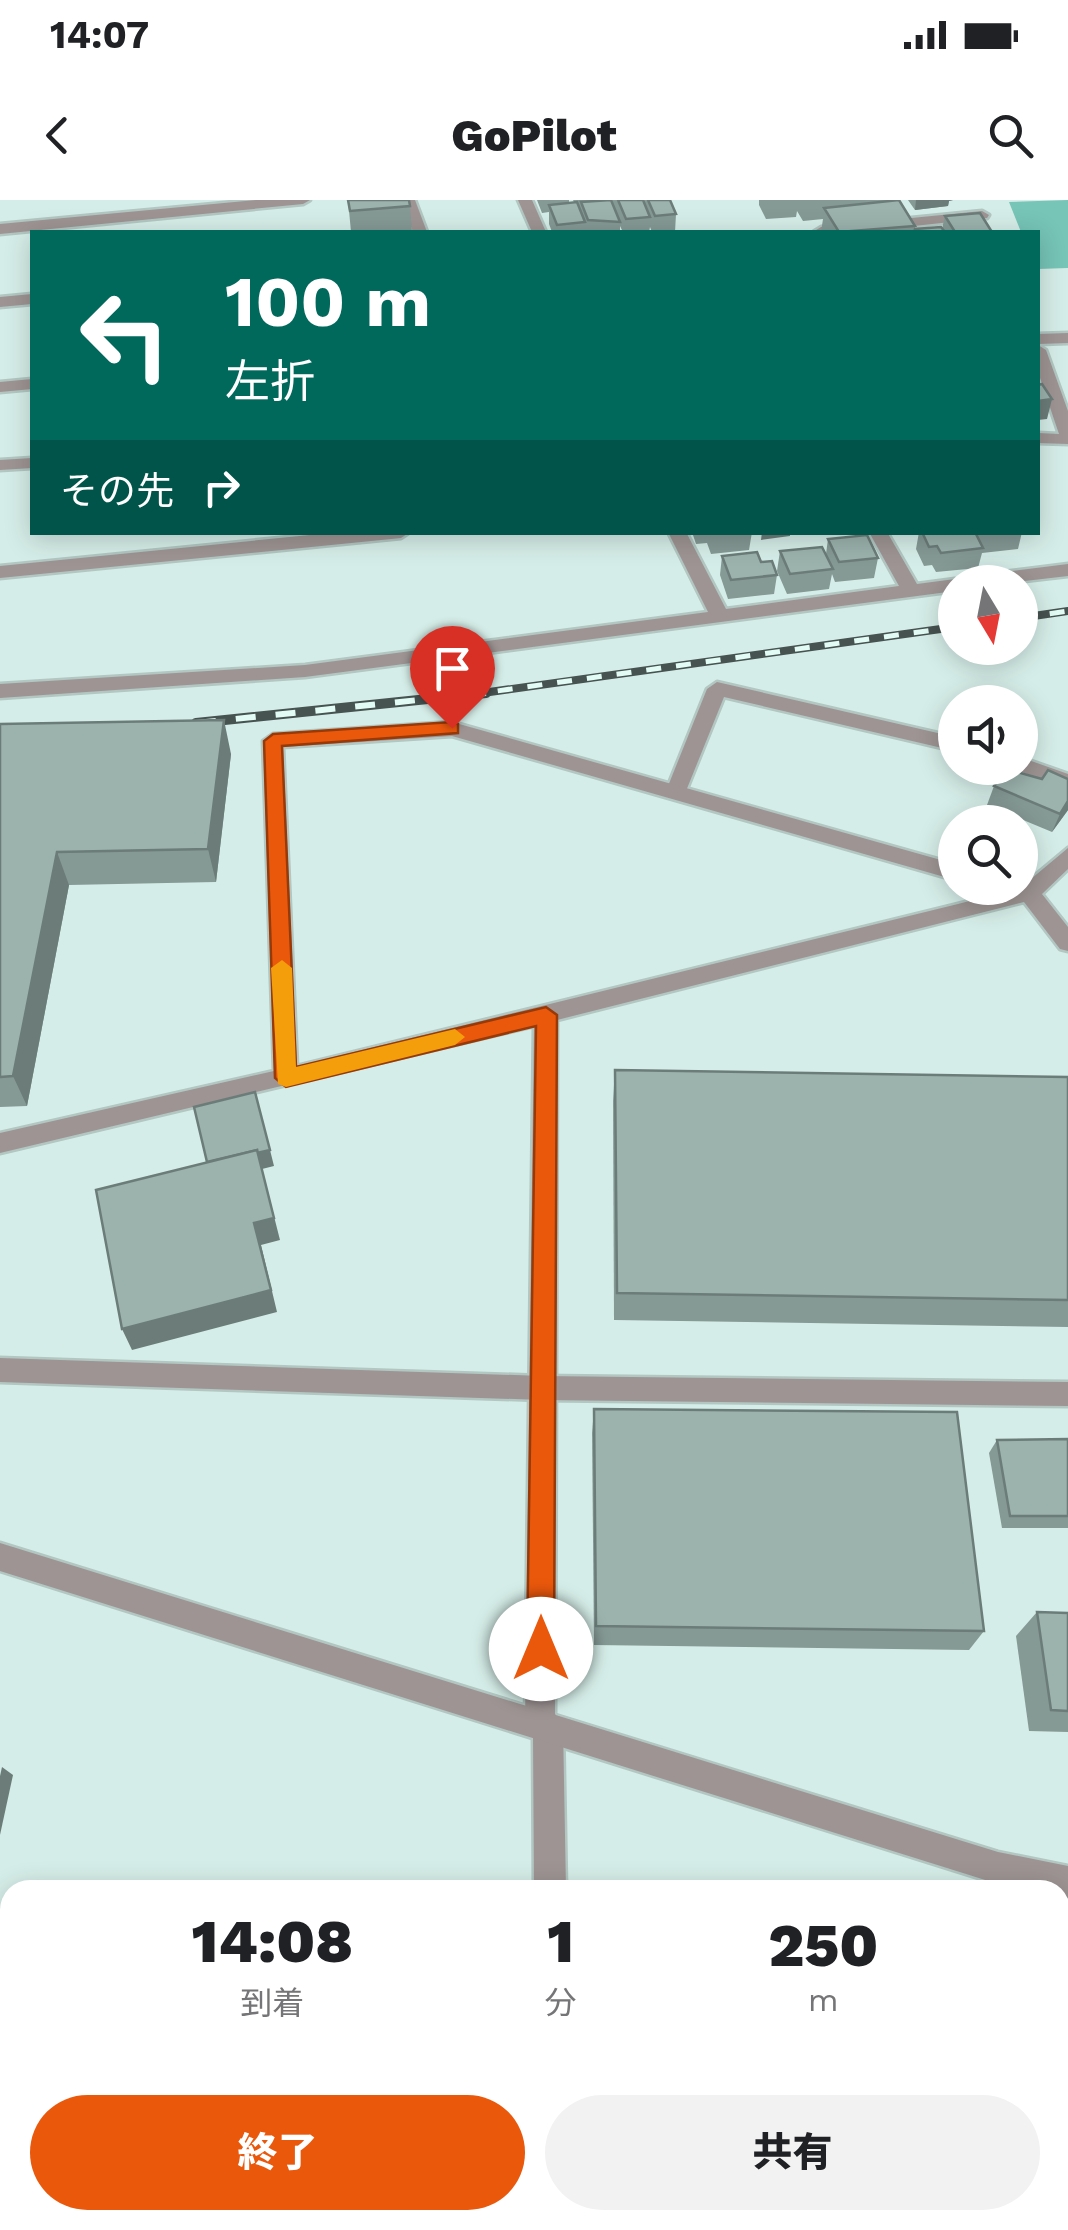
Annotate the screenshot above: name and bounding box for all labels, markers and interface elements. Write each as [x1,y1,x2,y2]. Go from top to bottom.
text: 14:07 [50,13,149,57]
icon: back [30,108,85,163]
icon: search [983,108,1038,163]
text: GoPilot [451,109,617,162]
text: 100 m [225,261,431,343]
icon: left [60,270,190,400]
text: 左折 [225,355,315,408]
icon: right [194,460,249,515]
text: その先 [60,469,174,513]
north arrow [938,565,1038,665]
map controls [938,565,1038,905]
pin [410,626,495,729]
icon: arrive [425,641,480,696]
button: sound [938,685,1038,785]
button: search [938,805,1038,905]
position arrow [489,1597,593,1701]
text: 14:08 [192,1906,353,1977]
text: 1 [547,1906,574,1977]
text: 250 [768,1910,878,1981]
text: m [808,1981,839,2019]
text: 到着 [240,1984,304,2022]
text: 分 [545,1984,577,2022]
button: 終了 [30,2095,525,2210]
button: 共有 [545,2095,1040,2210]

